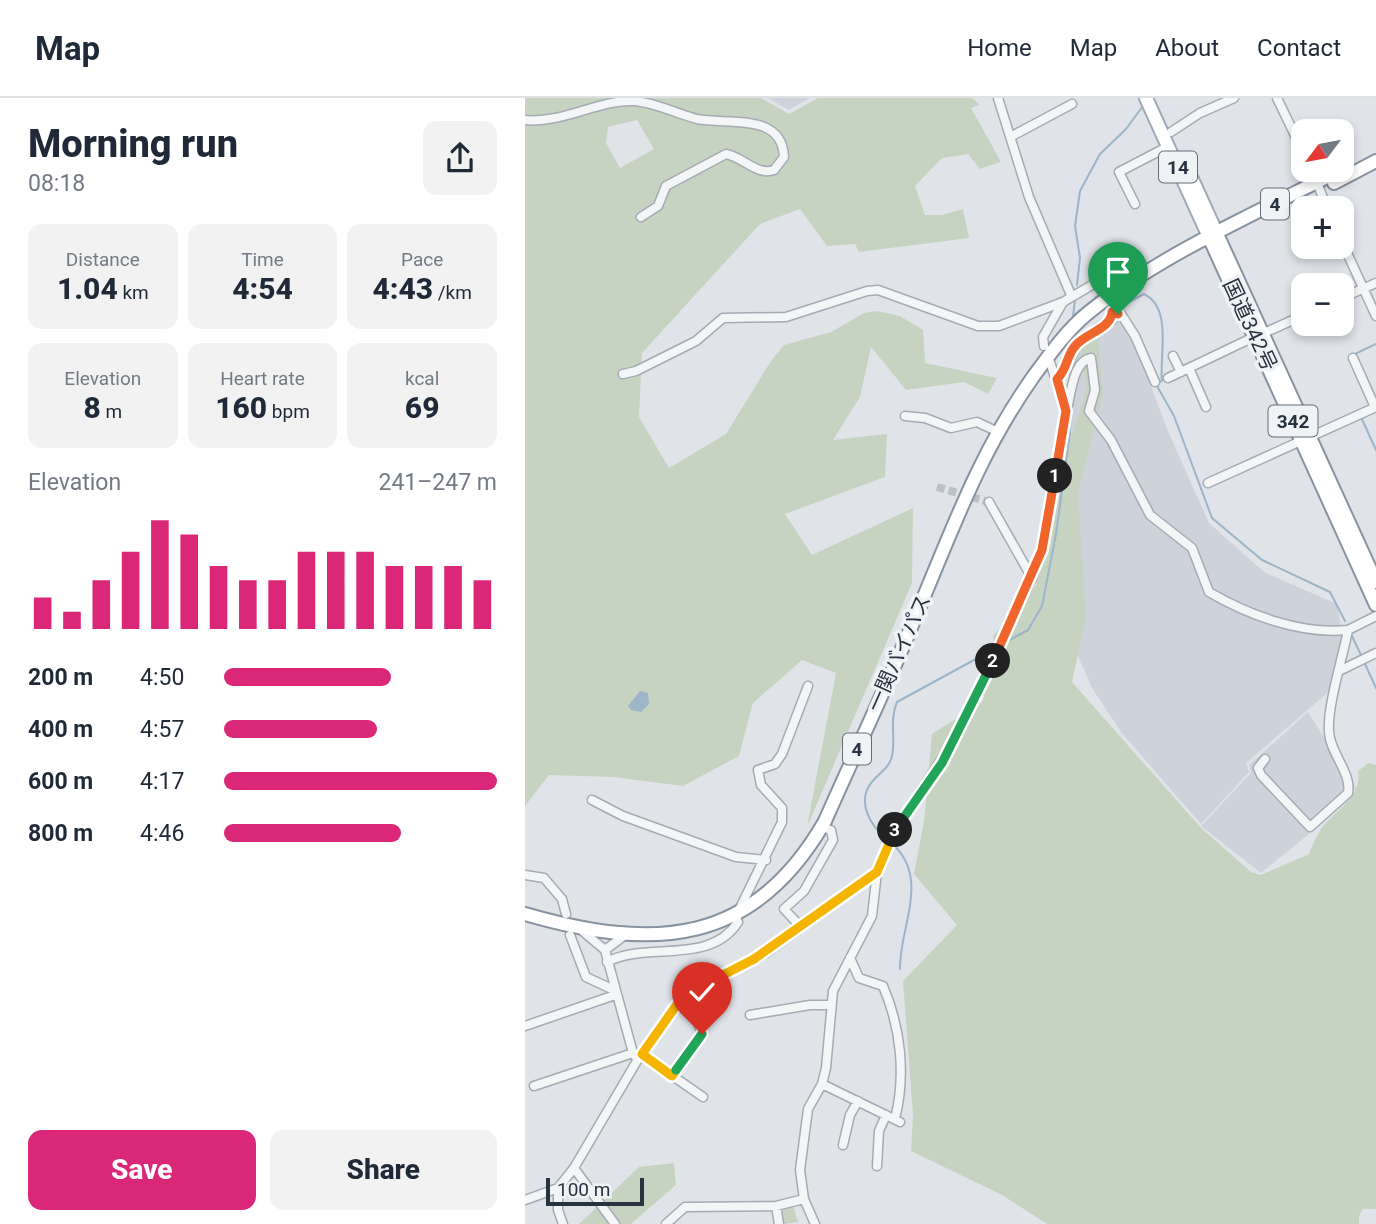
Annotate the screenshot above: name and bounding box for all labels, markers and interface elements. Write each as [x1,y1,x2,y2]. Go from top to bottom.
text: Map [35,29,100,68]
text: Home [967,34,1032,62]
text: Map [1070,34,1117,62]
text: About [1155,34,1219,62]
text: Contact [1257,34,1341,62]
north arrow [1291,119,1355,182]
map controls [1291,119,1354,336]
button: share [423,121,497,195]
text: Morning run [28,122,238,166]
road number: 14 [1159,152,1197,183]
text: 08:18 [28,170,85,197]
road number: 4 [1261,188,1289,220]
button: + [1291,196,1354,259]
pin [1088,242,1148,314]
text: Distance [66,248,140,271]
text: Time [241,248,284,271]
text: Pace [401,248,443,271]
icon: arrive [1099,253,1137,291]
text: 1.04 [57,271,118,306]
text: 4:54 [232,271,293,306]
text: 4:43 [372,271,433,306]
button: − [1291,273,1354,336]
street label: 国道342号 [1218,275,1282,375]
text: km [118,281,149,304]
text: /km [433,281,472,304]
text: Elevation [64,367,141,390]
text: Heart rate [220,367,305,390]
text: kcal [405,367,439,390]
text: 8 [83,390,101,425]
text: 160 [215,390,267,425]
text: 69 [405,390,439,425]
text: m [101,400,122,423]
text: bpm [267,400,310,423]
road number: 342 [1269,406,1317,436]
pin: 1 [1037,458,1073,494]
text: 1 [1049,464,1060,487]
text: Elevation [28,469,121,496]
text: 241–247 m [378,469,497,496]
street label: 一関バイパス [862,591,936,715]
pin: 2 [975,644,1011,678]
text: 2 [987,649,998,672]
text: 200 m [28,664,93,691]
text: 4:50 [140,664,184,691]
text: 400 m [28,716,93,743]
text: 4:57 [140,716,184,743]
road number: 4 [843,734,871,764]
text: 600 m [28,768,93,795]
text: 4:17 [140,768,184,795]
pin: 3 [877,812,913,848]
text: 3 [889,818,900,841]
text: 800 m [28,820,93,847]
text: 4:46 [140,820,184,847]
pin [672,962,732,1034]
icon: check [683,973,721,1011]
button: Save [28,1130,256,1210]
button: Share [270,1130,497,1210]
scale bar [546,1175,644,1207]
text: 100 m [557,1178,610,1201]

